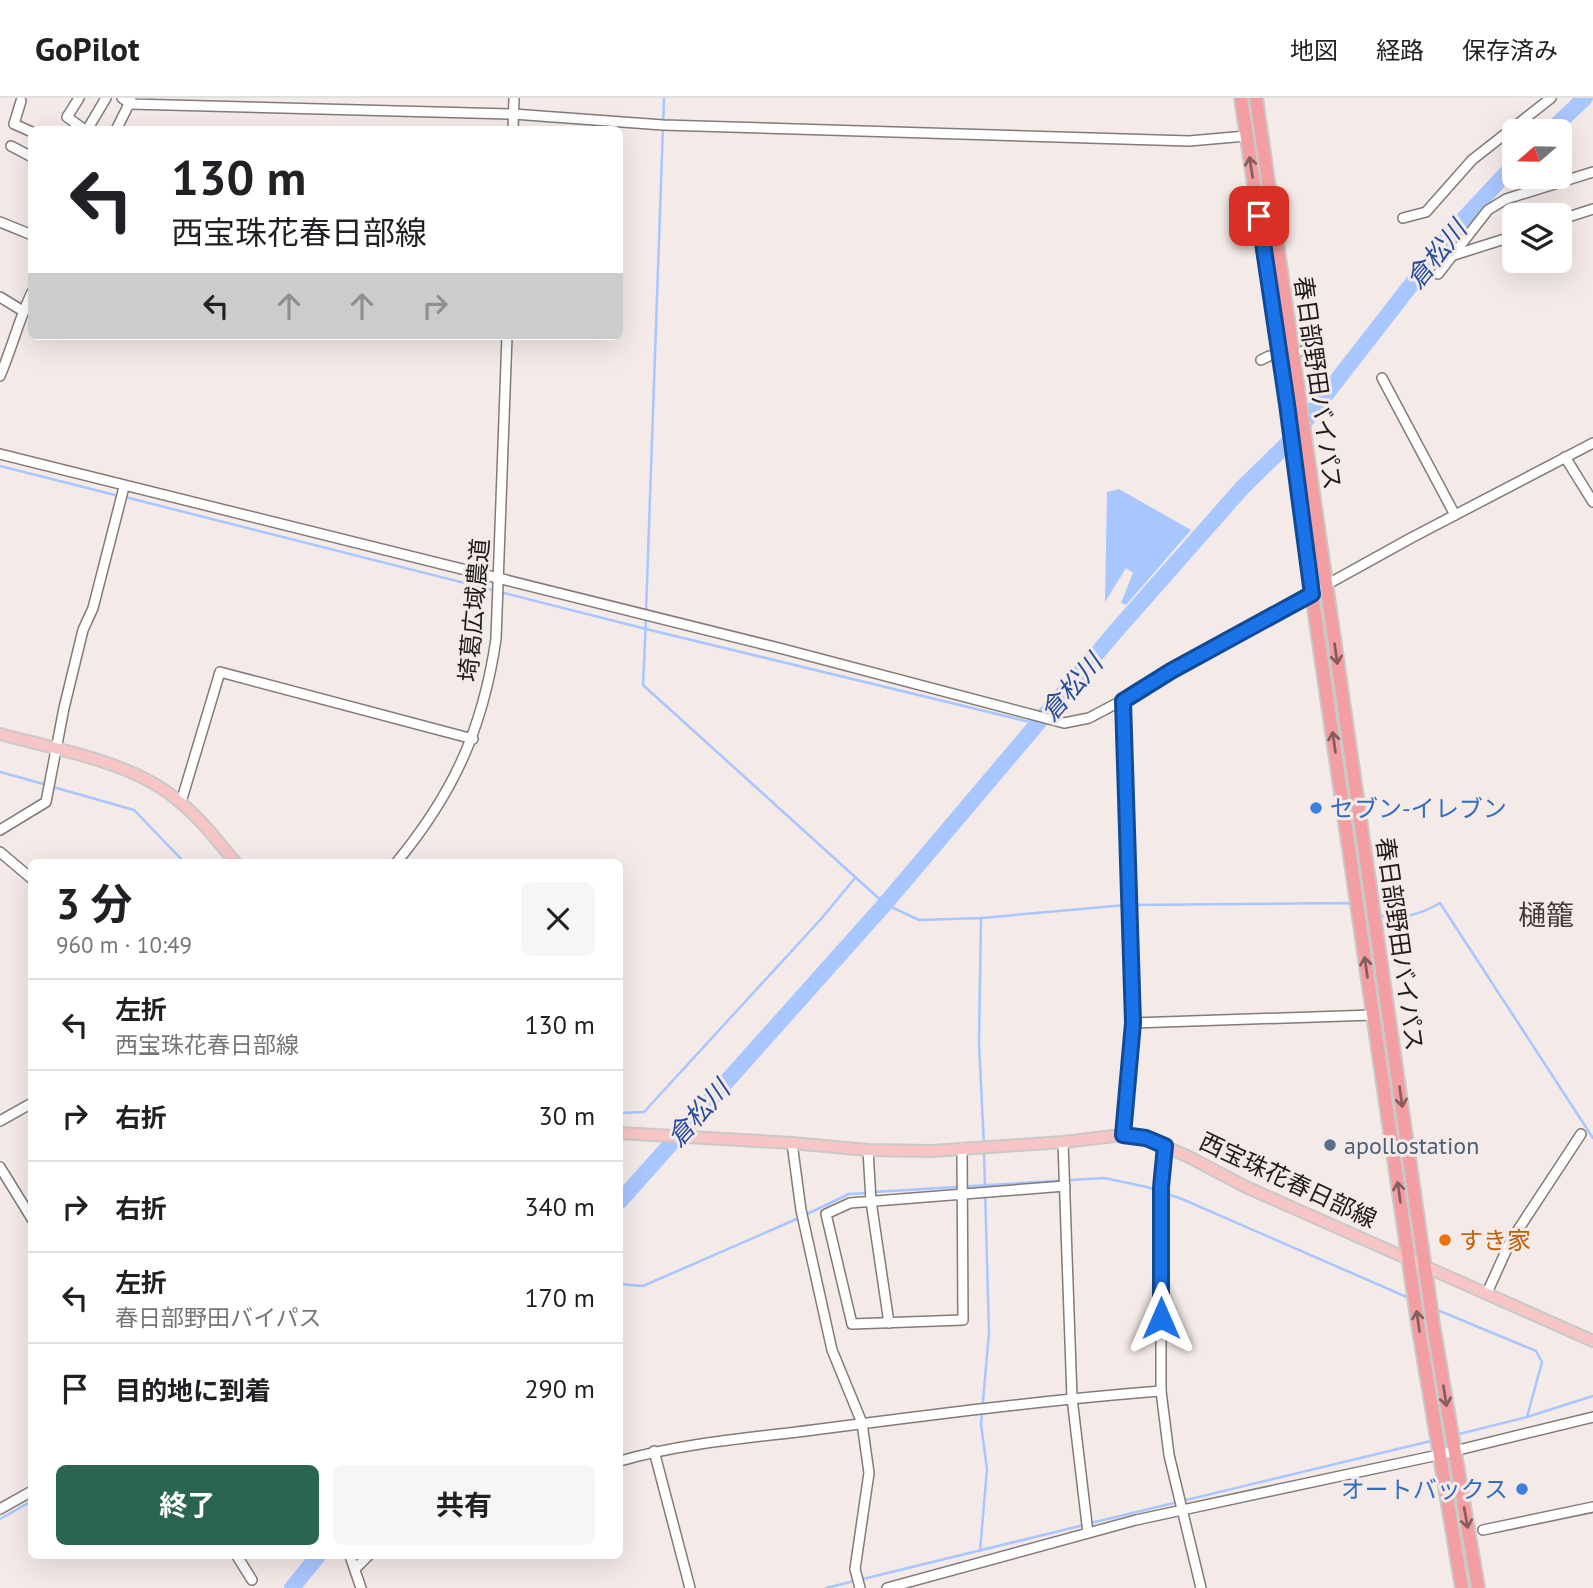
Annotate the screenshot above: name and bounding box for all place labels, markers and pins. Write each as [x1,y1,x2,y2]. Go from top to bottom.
pin [1229,186,1289,246]
place label: セブン-イレブン [1330,793,1507,824]
marker: セブン-イレブン [1308,800,1324,816]
place label: apollostation [1344,1130,1479,1161]
marker: apollostation [1322,1137,1338,1153]
place label: すき家 [1459,1225,1531,1256]
marker: すき家 [1437,1232,1453,1248]
place label: オートバックス [1341,1474,1508,1505]
marker: オートバックス [1514,1481,1530,1497]

